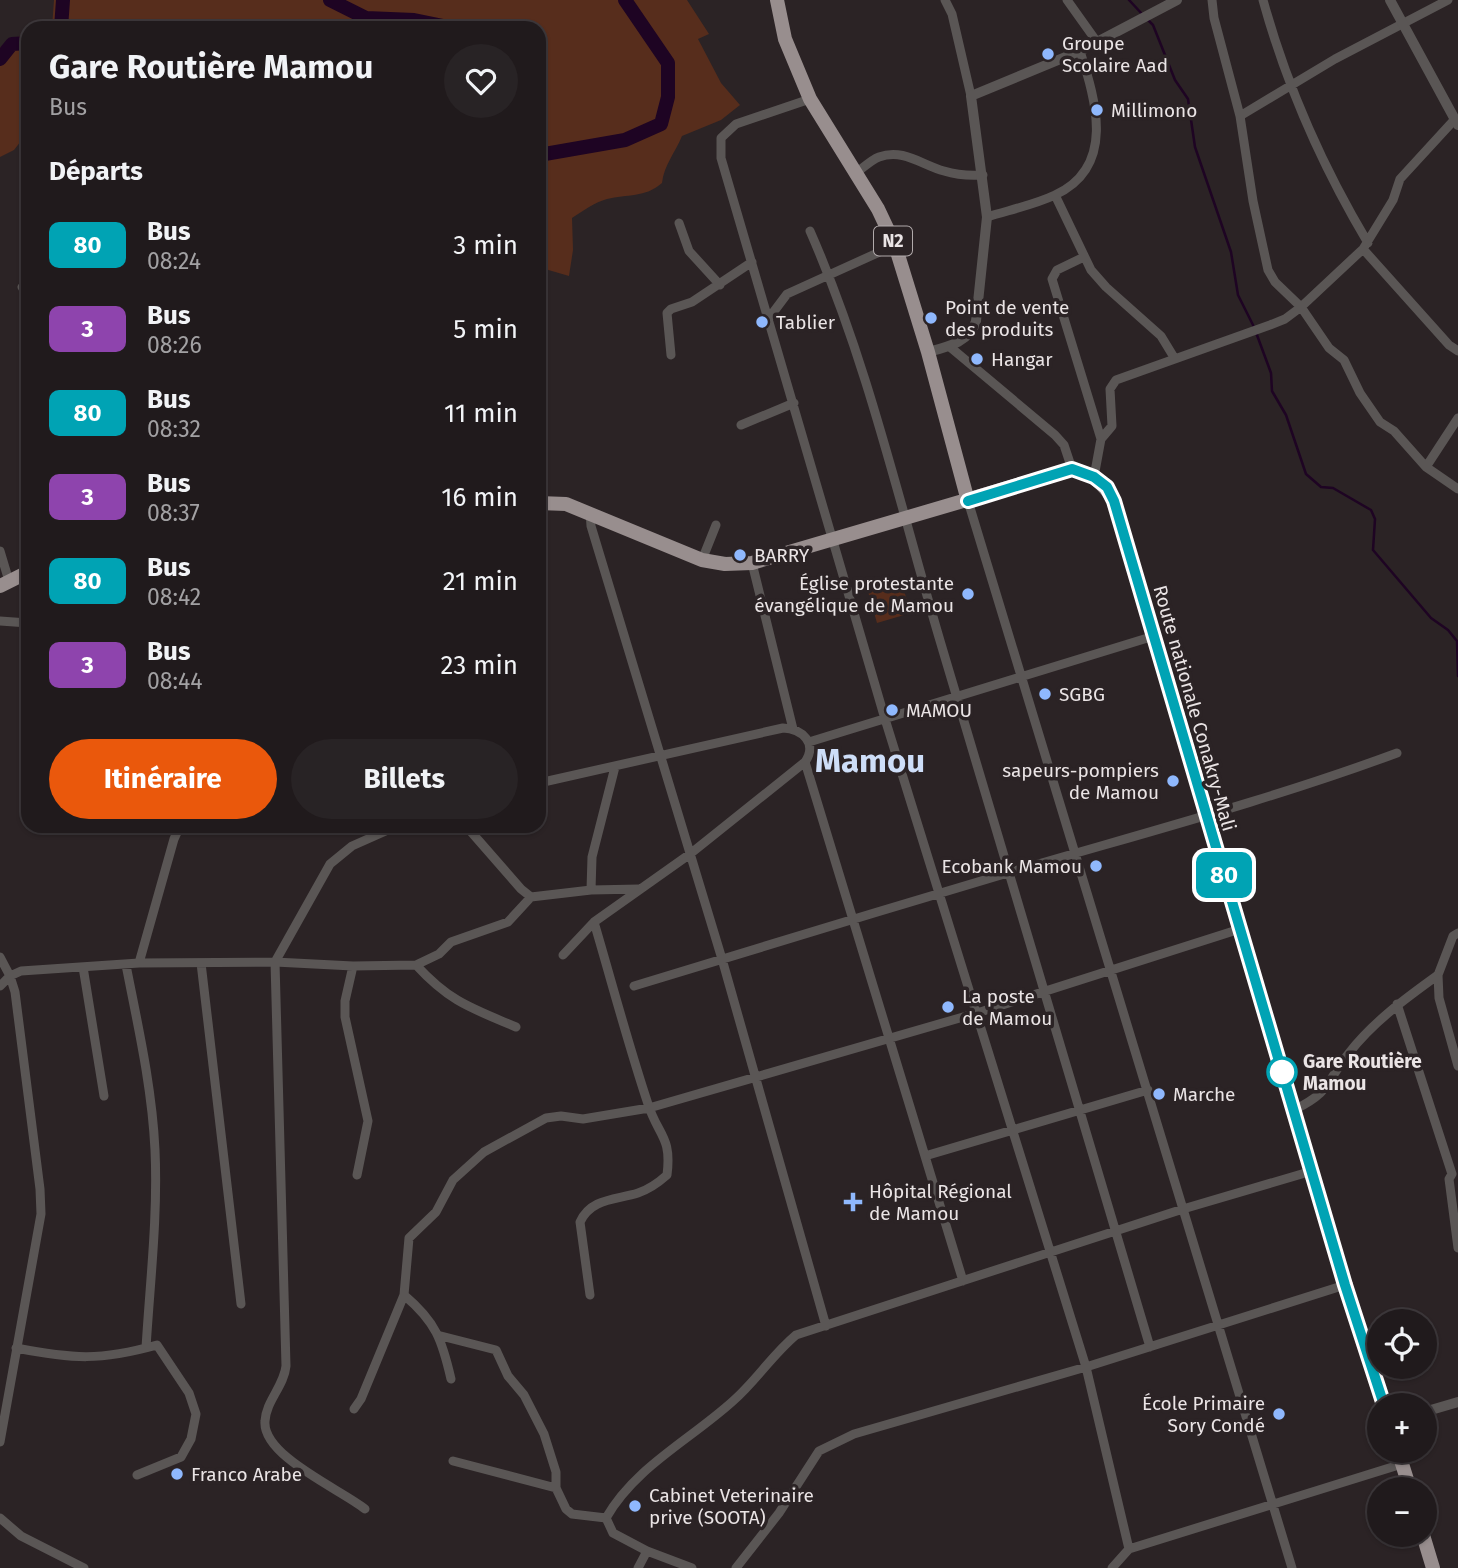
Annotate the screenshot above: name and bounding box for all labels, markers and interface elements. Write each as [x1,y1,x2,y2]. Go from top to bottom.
place label: Groupe Scolaire Aad [1062,32,1168,77]
button: heart [444,44,518,118]
marker: Groupe Scolaire Aad [1040,46,1056,62]
text: Gare Routière Mamou [49,47,373,87]
text: Bus [49,93,87,121]
place label: Millimono [1111,99,1197,122]
marker: Millimono [1089,102,1105,118]
text: Départs [49,156,143,187]
text: Bus [147,216,190,247]
road number: N2 [874,227,912,256]
text: 3 min [453,230,518,261]
text: 80 [74,231,101,259]
text: 08:24 [147,247,201,275]
place label: Point de vente des produits [945,296,1069,341]
text: Bus [147,300,190,331]
marker: Point de vente des produits [923,310,939,326]
place label: Tablier [776,311,836,334]
text: 5 min [453,314,518,345]
marker: Tablier [754,314,770,330]
text: 3 [81,315,94,343]
text: 08:26 [147,331,202,359]
place label: Hangar [991,348,1053,371]
marker: Hangar [969,351,985,367]
text: Bus [147,384,190,415]
text: 11 min [444,398,518,429]
text: 80 [74,399,101,427]
text: 08:32 [147,415,201,443]
text: Bus [147,468,190,499]
text: 16 min [441,482,518,513]
text: 3 [81,483,94,511]
text: 08:37 [147,499,200,527]
place label: BARRY [754,544,810,567]
marker: BARRY [732,547,748,563]
text: Bus [147,552,190,583]
text: 21 min [443,566,518,597]
text: 80 [74,567,101,595]
place label: Église protestante évangélique de Mamou [754,572,954,617]
street label: Route nationale Conakry-Mali [1148,582,1241,834]
text: 08:42 [147,583,201,611]
marker: Église protestante évangélique de Mamou [960,586,976,602]
text: Bus [147,636,190,667]
text: 23 min [441,650,518,681]
text: 3 [81,651,94,679]
text: 08:44 [147,667,202,695]
place label: SGBG [1059,683,1105,706]
marker: SGBG [1037,686,1053,702]
place label: MAMOU [906,699,972,722]
marker: MAMOU [884,702,900,718]
button: Itinéraire [49,739,277,819]
button: Billets [291,739,518,819]
district label: Mamou [815,741,925,781]
place label: sapeurs-pompiers de Mamou [1002,759,1159,804]
marker: sapeurs-pompiers de Mamou [1165,773,1181,789]
line badge: 80 [1192,852,1256,898]
place label: Ecobank Mamou [942,855,1082,878]
marker: Ecobank Mamou [1088,858,1104,874]
text: 80 [1210,861,1238,889]
place label: La poste de Mamou [962,985,1052,1030]
marker: La poste de Mamou [940,999,956,1015]
place label: Gare Routière Mamou [1303,1050,1422,1095]
marker: Gare Routière Mamou [1267,1057,1297,1087]
place label: Marche [1173,1083,1235,1106]
marker: Marche [1151,1086,1167,1102]
place label: Hôpital Régional de Mamou [869,1180,1012,1225]
marker: Hôpital Régional de Mamou [843,1192,863,1212]
map controls [1367,1309,1437,1547]
button: locate [1367,1309,1437,1379]
place label: École Primaire Sory Condé [1142,1392,1265,1437]
button: + [1367,1393,1437,1463]
marker: École Primaire Sory Condé [1271,1406,1287,1422]
place label: Franco Arabe [191,1463,302,1486]
marker: Franco Arabe [169,1466,185,1482]
button: − [1367,1477,1437,1547]
place label: Cabinet Veterinaire prive (SOOTA) [649,1484,814,1529]
marker: Cabinet Veterinaire prive (SOOTA) [627,1498,643,1514]

